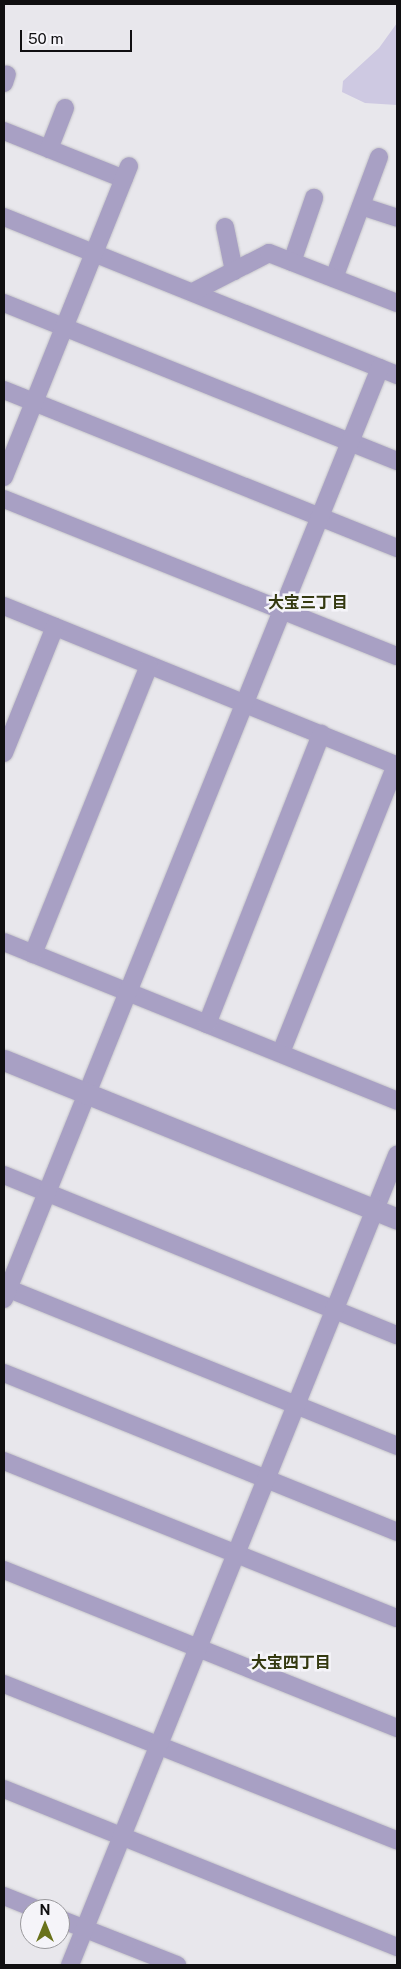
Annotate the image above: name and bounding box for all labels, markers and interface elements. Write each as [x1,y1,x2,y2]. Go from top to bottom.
scale bar [22,20,135,52]
text: 50 m [28,30,63,47]
district label: 大宝三丁目 [268,593,348,613]
district label: 大宝四丁目 [251,1653,331,1673]
north arrow [20,1899,70,1949]
text: N [40,1902,50,1918]

